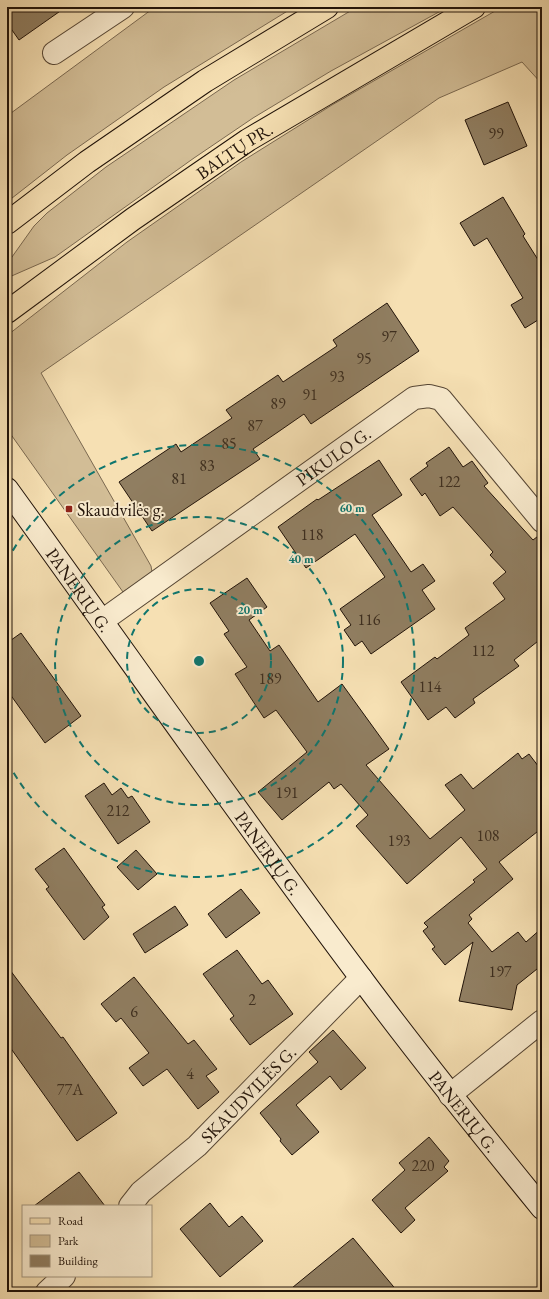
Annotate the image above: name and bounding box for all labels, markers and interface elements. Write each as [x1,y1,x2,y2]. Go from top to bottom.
street label: BALTŲ PR. [191,117,277,184]
house number: 99 [488,123,504,144]
house number: 97 [381,326,397,347]
house number: 95 [356,348,372,369]
house number: 93 [329,366,345,387]
house number: 91 [302,384,318,405]
house number: 89 [270,393,286,414]
house number: 87 [247,415,263,436]
street label: PIKULO G. [291,421,375,490]
house number: 85 [221,433,237,454]
house number: 83 [199,455,215,476]
house number: 81 [171,468,187,489]
house number: 122 [437,471,461,492]
place label: Skaudvilės g. [77,498,165,521]
text: 60 m [339,500,365,516]
marker: Skaudvilės g. [64,504,74,514]
house number: 118 [300,524,324,545]
street label: PANERIŲ G. [41,543,117,636]
text: 40 m [288,551,314,567]
text: 20 m [237,602,263,618]
house number: 116 [357,609,381,630]
house number: 112 [471,640,495,661]
centre of rings [192,654,206,668]
house number: 189 [258,668,282,689]
house number: 114 [418,676,442,697]
house number: 191 [275,782,299,803]
house number: 212 [106,800,130,821]
street label: PANERIŲ G. [230,806,307,899]
house number: 108 [476,825,500,846]
house number: 193 [387,830,411,851]
house number: 197 [488,961,512,982]
house number: 2 [248,989,256,1010]
house number: 6 [130,1001,138,1022]
street label: SKAUDVILĖS G. [195,1040,301,1148]
house number: 4 [186,1063,194,1084]
street label: PANERIŲ G. [424,1066,503,1157]
house number: 77A [57,1079,84,1100]
house number: 220 [411,1155,435,1176]
legend [22,1205,152,1277]
text: Road [58,1213,84,1229]
text: Park [58,1233,79,1249]
text: Building [58,1253,99,1269]

